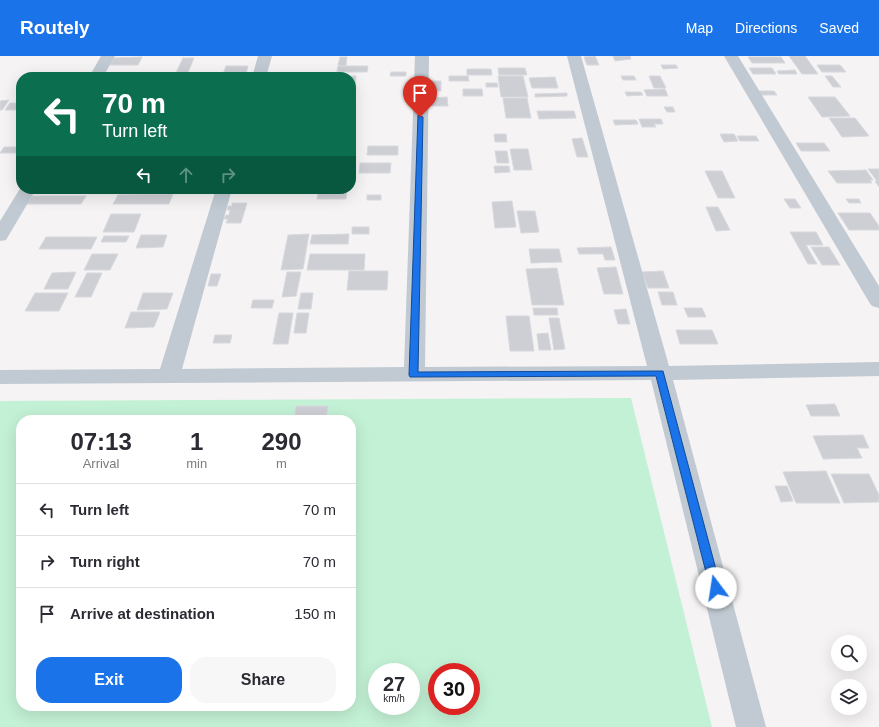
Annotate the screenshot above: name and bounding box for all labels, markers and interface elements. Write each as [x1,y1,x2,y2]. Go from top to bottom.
text: Routely [20,17,90,38]
text: Map [686,20,713,36]
text: Directions [735,20,797,36]
text: Saved [819,20,859,36]
pin [403,76,437,117]
icon: arrive [409,82,431,104]
icon: left [36,88,88,140]
text: 70 m [102,88,166,119]
text: Turn left [102,121,167,141]
icon: left [133,164,155,186]
icon: ahead [175,164,197,186]
icon: right [217,164,239,186]
text: 07:13 [70,428,132,455]
text: 1 [190,428,203,455]
text: 290 [262,428,302,455]
text: Arrival [83,456,120,471]
text: min [186,456,207,471]
text: m [276,456,287,471]
icon: left [36,499,58,521]
text: Turn left [70,501,129,518]
text: 70 m [303,501,336,518]
icon: right [36,551,58,573]
text: Turn right [70,553,140,570]
text: 70 m [303,553,336,570]
position arrow [695,567,737,609]
icon: arrive [36,603,58,625]
text: Arrive at destination [70,605,215,622]
text: 150 m [294,605,336,622]
map controls [831,635,867,715]
button: search [831,635,867,671]
button: Exit [36,657,182,703]
button: Share [190,657,336,703]
speed limit sign: 30 [428,663,480,715]
text: 27 [383,673,405,695]
button: layers [831,679,867,715]
text: km/h [383,693,405,704]

